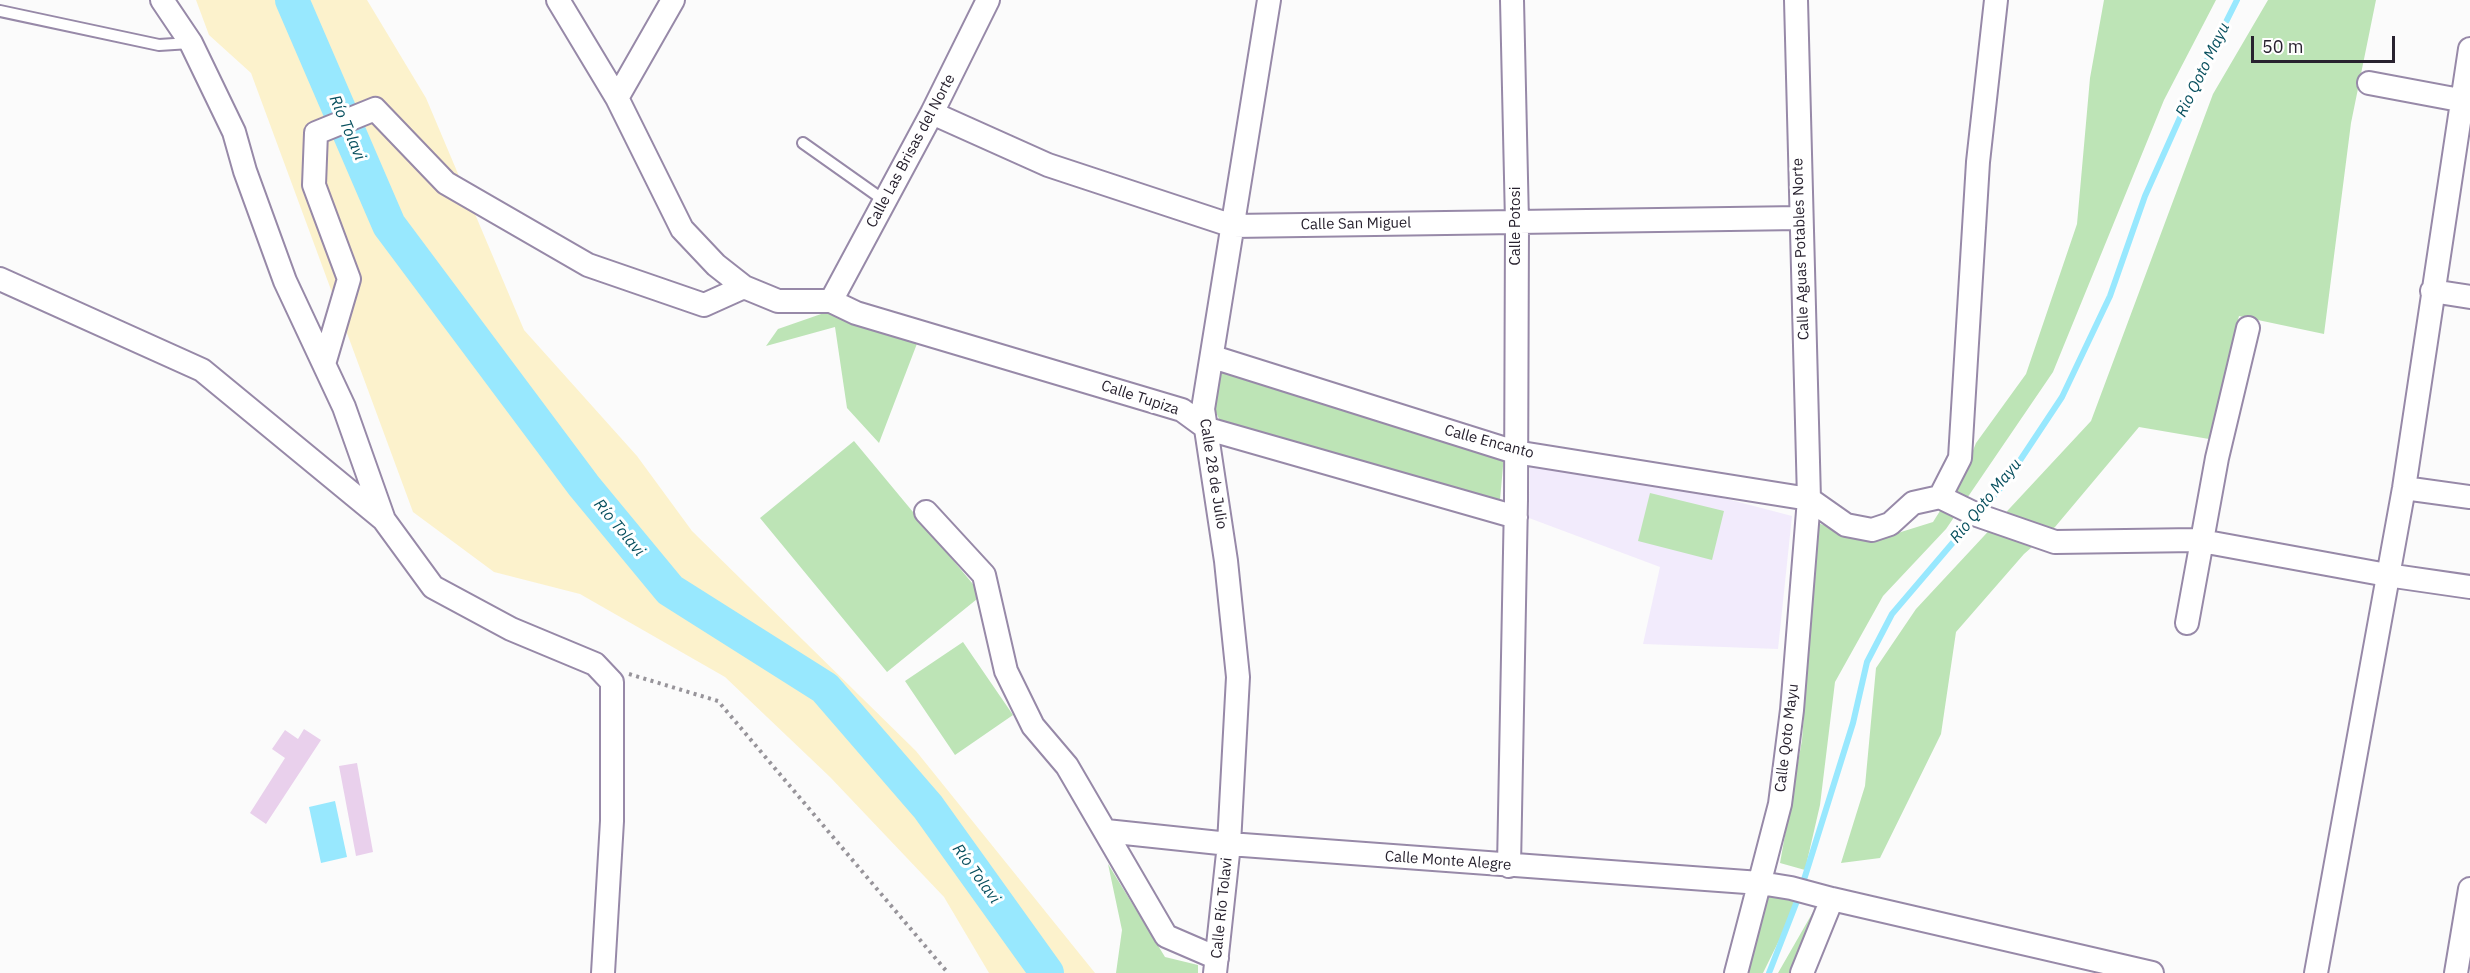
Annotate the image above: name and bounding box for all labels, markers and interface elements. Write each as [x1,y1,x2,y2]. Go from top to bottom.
water label: Rio Qoto Mayu [2172,20,2234,120]
scale bar [2254,24,2398,62]
text: 50 m [2262,35,2304,58]
street label: Calle Las Brisas del Norte [863,71,959,231]
water label: Río Tolavi [325,93,369,163]
street label: Calle Aguas Potables Norte [1789,158,1813,340]
street label: Calle Potosi [1507,186,1525,266]
street label: Calle San Miguel [1301,214,1411,234]
street label: Calle Tupiza [1099,377,1181,419]
street label: Calle 28 de Julio [1195,417,1231,531]
street label: Calle Encanto [1442,421,1536,463]
water label: Rio Qoto Mayu [1946,455,2026,547]
water label: Río Tolavi [590,495,648,561]
street label: Calle Qoto Mayu [1771,683,1803,793]
water label: Río Tolavi [948,841,1004,907]
street label: Calle Monte Alegre [1384,848,1512,874]
street label: Calle Río Tolavi [1208,857,1236,959]

